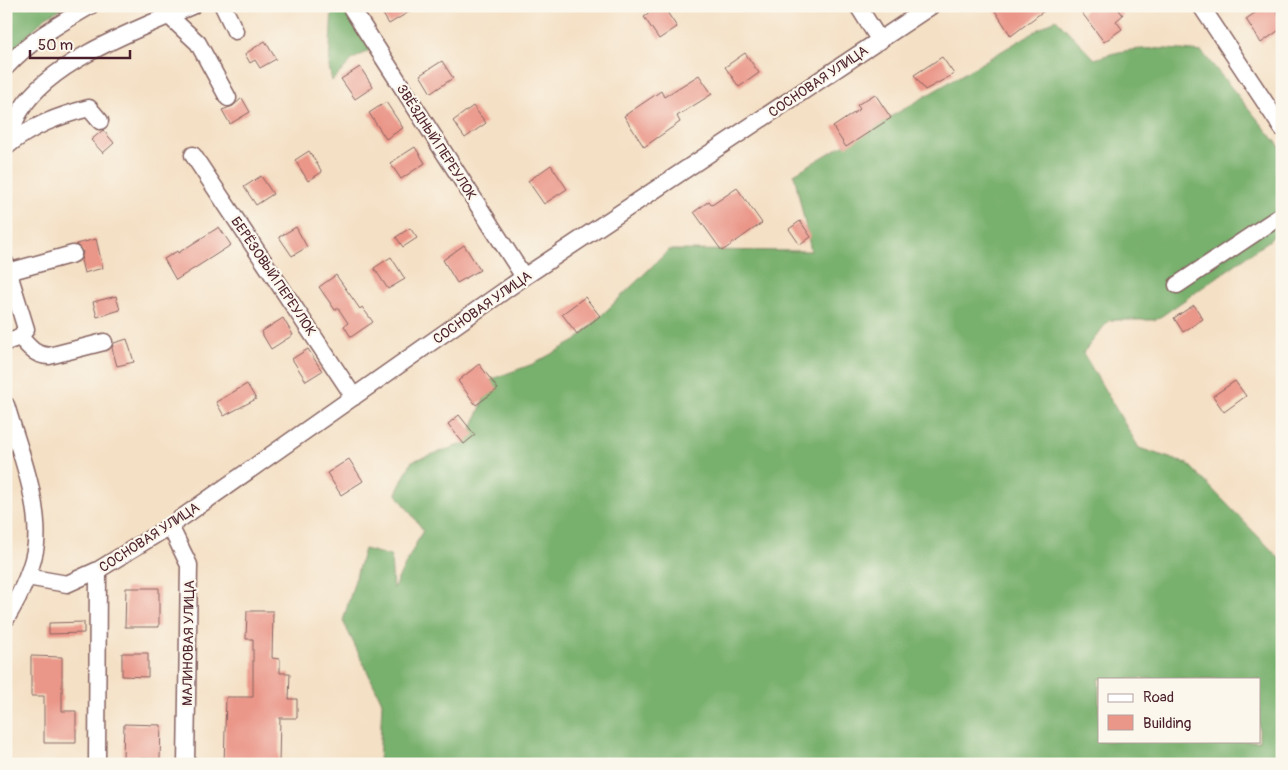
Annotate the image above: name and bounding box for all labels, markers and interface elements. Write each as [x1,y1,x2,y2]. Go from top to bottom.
scale bar [30,28,130,60]
text: 50 m [38,36,73,55]
street label: СОСНОВАЯ УЛИЦА [765,42,871,121]
street label: ЗВЁЗДНЫЙ ПЕРЕУЛОК [393,81,480,203]
street label: БЕРЁЗОВЫЙ ПЕРЕУЛОК [227,213,320,339]
street label: СОСНОВАЯ УЛИЦА [430,267,535,348]
street label: СОСНОВАЯ УЛИЦА [96,499,203,576]
street label: МАЛИНОВАЯ УЛИЦА [179,580,198,706]
legend [1098,678,1260,742]
text: Road [1143,688,1174,707]
text: Building [1143,714,1191,733]

